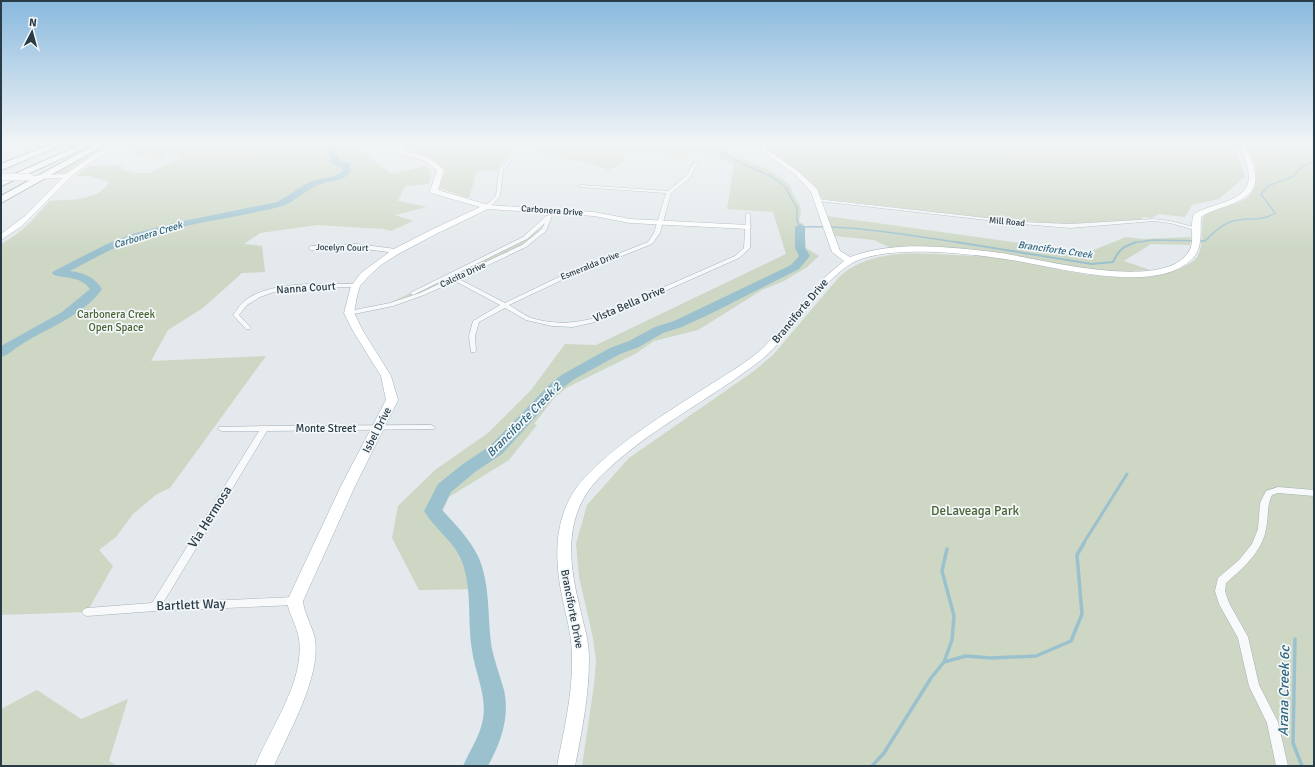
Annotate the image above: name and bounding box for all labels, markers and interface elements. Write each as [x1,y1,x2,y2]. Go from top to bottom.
north arrow [12,12,52,52]
text: N [29,16,37,29]
street label: Carbonera Drive [521,203,584,219]
street label: Mill Road [989,215,1026,229]
water label: Carbonera Creek [112,219,185,251]
water label: Branciforte Creek [1017,239,1094,261]
street label: Jocelyn Court [316,242,368,254]
street label: Esmeralda Drive [559,249,622,283]
street label: Calcita Drive [438,259,488,290]
street label: Branciforte Drive [769,276,831,346]
street label: Nanna Court [276,279,336,297]
street label: Vista Bella Drive [591,283,667,325]
park label: Carbonera Creek Open Space [77,308,156,334]
water label: Branciforte Creek 2 [484,379,565,460]
street label: Isbel Drive [360,405,394,455]
street label: Monte Street [296,422,357,435]
street label: Via Hermosa [185,483,235,551]
park label: DeLaveaga Park [931,503,1020,519]
street label: Branciforte Drive [558,568,586,650]
street label: Bartlett Way [156,596,226,614]
water label: Arana Creek 6c [1275,644,1293,736]

